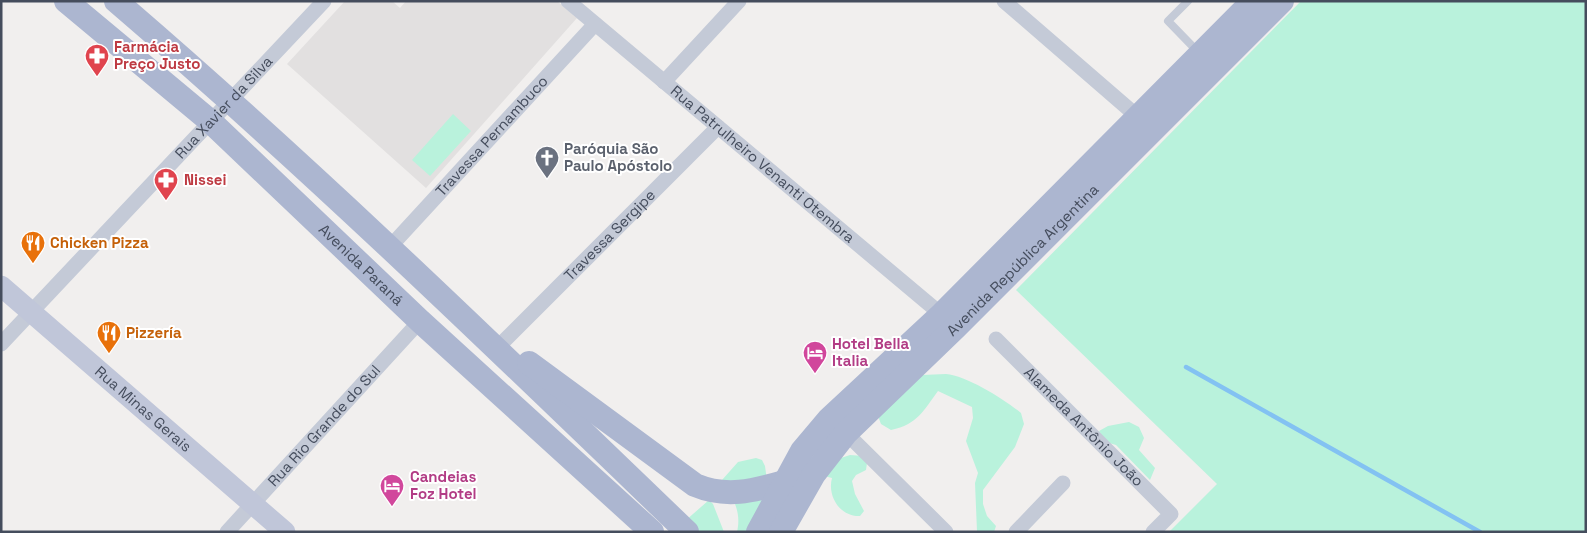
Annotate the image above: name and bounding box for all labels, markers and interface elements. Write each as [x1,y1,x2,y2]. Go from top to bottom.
place label: Farmácia Preço Justo [114,37,201,73]
pharmacy icon: Farmácia Preço Justo [84,43,110,77]
street label: Rua Xavier da Silva [170,51,277,162]
street label: Travessa Pernambuco [431,71,552,200]
street label: Rua Patrulheiro Venanti Otembra [667,81,859,247]
place label: Paróquia São Paulo Apóstolo [564,139,672,175]
church icon: Paróquia São Paulo Apóstolo [534,145,560,179]
pharmacy icon: Nissei [153,167,179,201]
place label: Nissei [184,170,226,189]
street label: Avenida República Argentina [942,180,1103,340]
street label: Travessa Sergipe [560,185,659,285]
street label: Avenida Paraná [315,220,408,310]
restaurant icon: Chicken Pizza [20,230,46,264]
place label: Chicken Pizza [50,233,149,252]
restaurant icon: Pizzería [96,320,122,354]
place label: Pizzería [126,323,182,342]
place label: Hotel Bella Italia [832,334,909,370]
hotel icon: Hotel Bella Italia [802,340,828,374]
street label: Rua Rio Grande do Sul [264,361,384,490]
street label: Rua Minas Gerais [91,362,196,456]
street label: Alameda Antônio João [1020,363,1148,490]
place label: Candeias Foz Hotel [410,467,477,503]
hotel icon: Candeias Foz Hotel [379,473,405,507]

